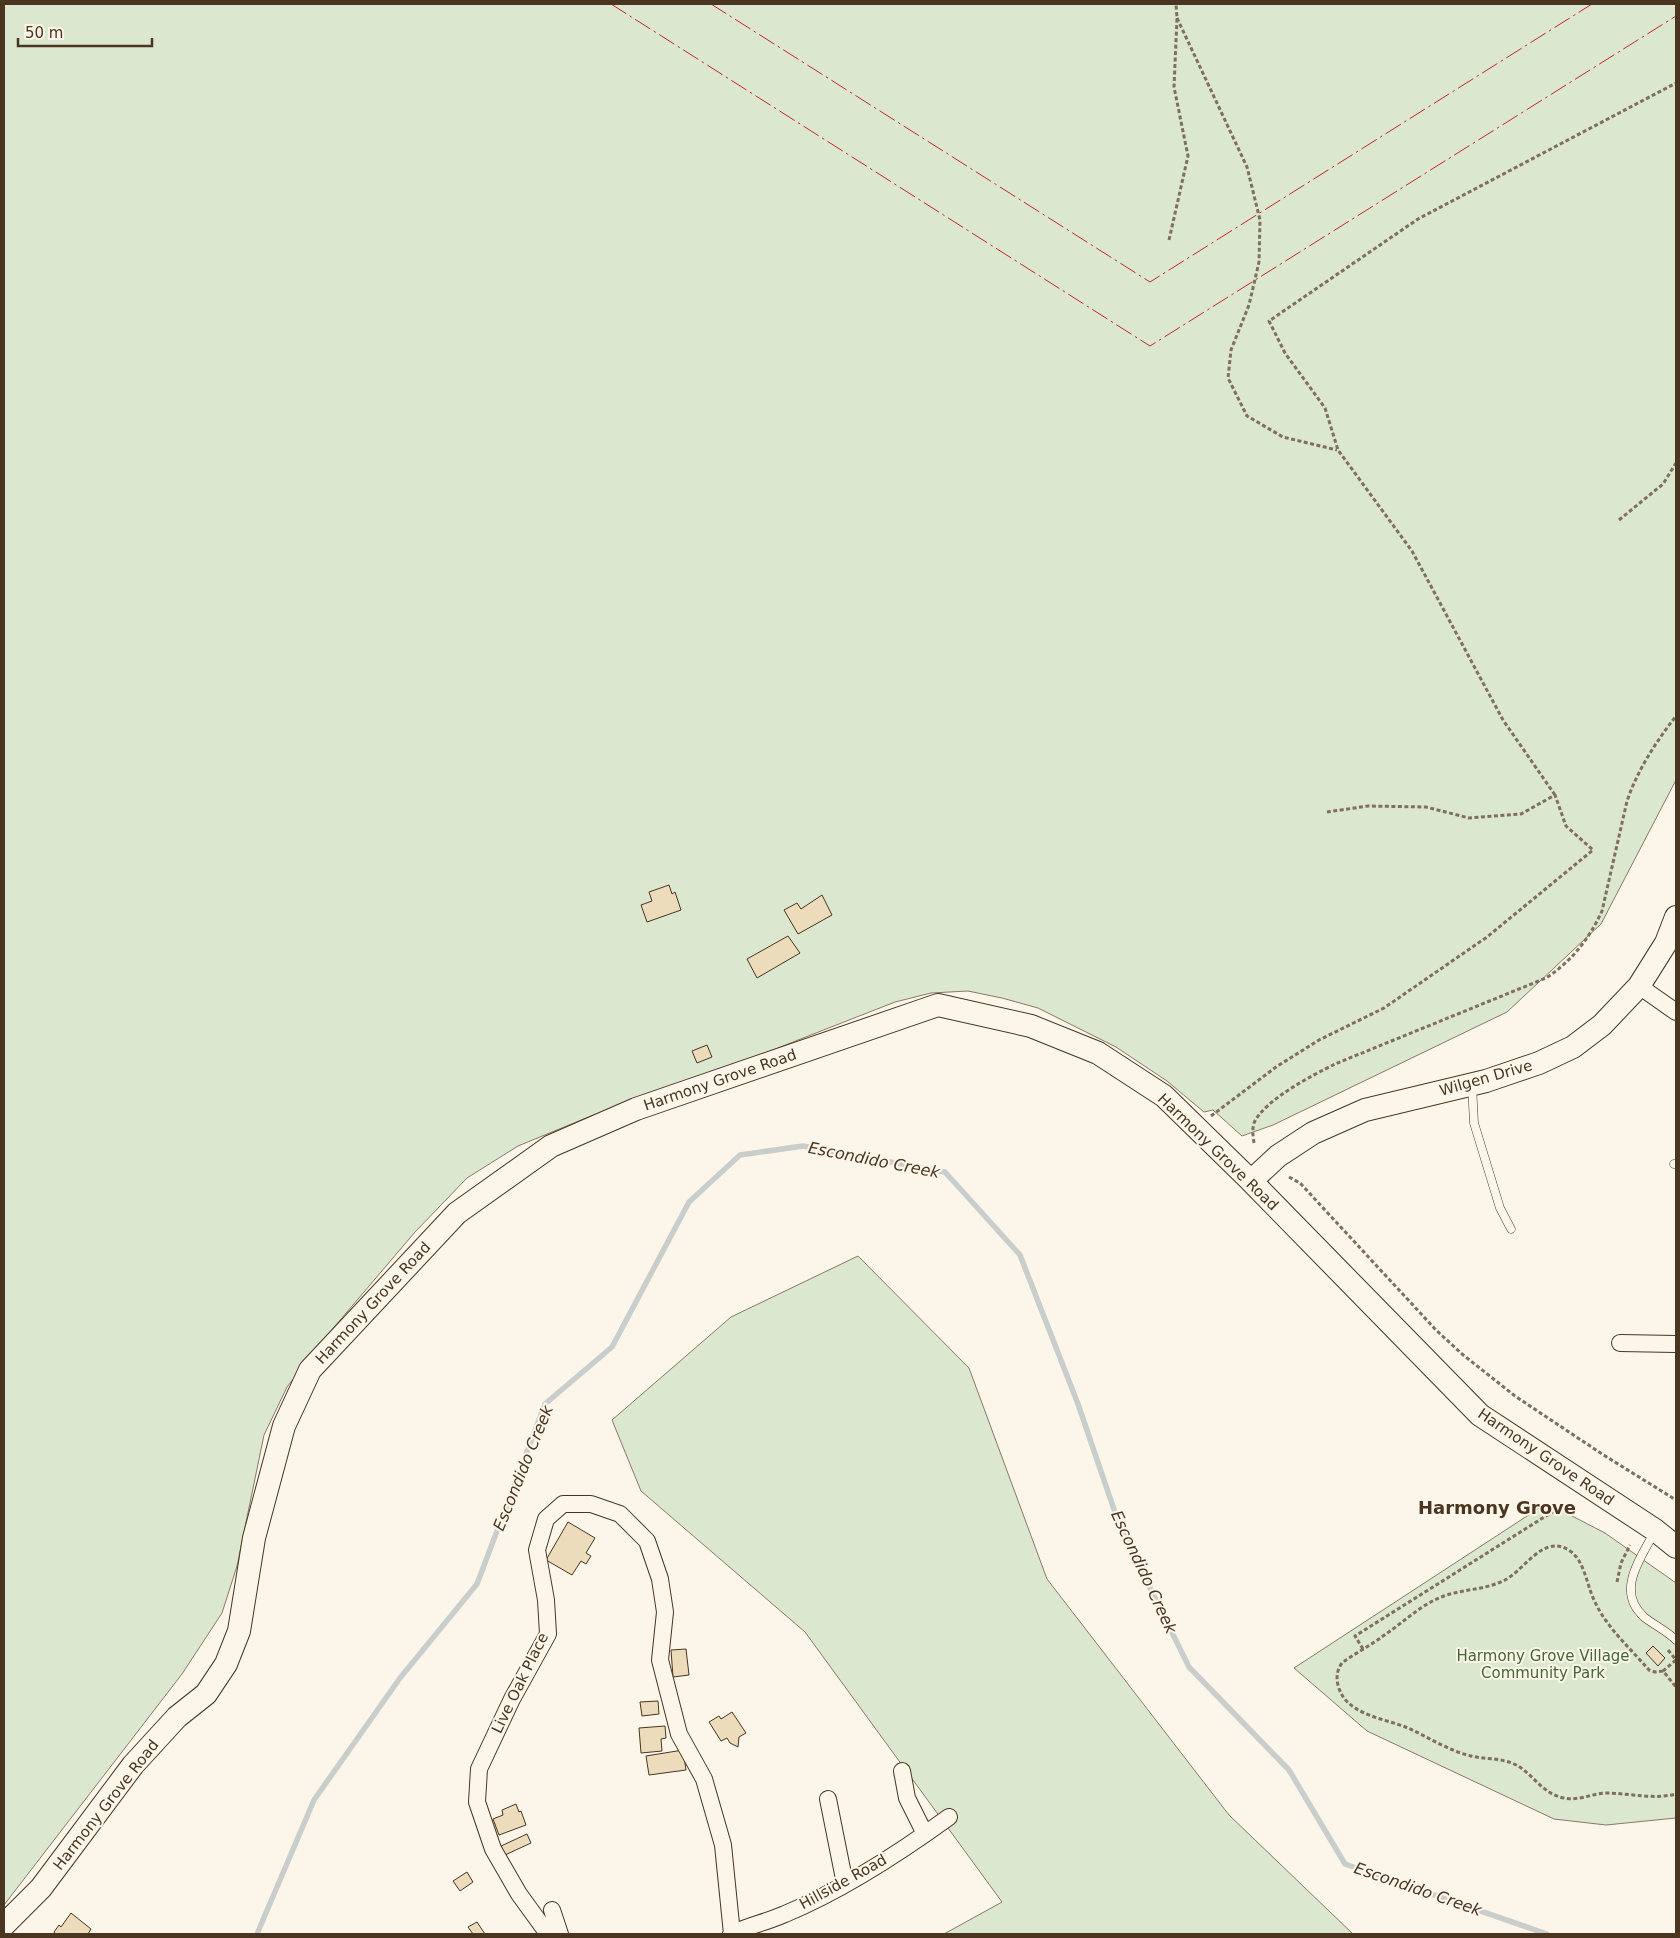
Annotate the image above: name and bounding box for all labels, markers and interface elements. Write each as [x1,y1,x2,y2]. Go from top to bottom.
scale bar [18,15,151,47]
text: 50 m [25,24,63,42]
street label: Harmony Grove Road [641,1045,799,1115]
street label: Wilgen Drive [1437,1056,1535,1100]
street label: Harmony Grove Road [1154,1090,1282,1214]
water label: Escondido Creek [807,1138,942,1182]
street label: Harmony Grove Road [312,1238,434,1368]
water label: Escondido Creek [489,1402,557,1533]
street label: Harmony Grove Road [1474,1405,1618,1509]
district label: Harmony Grove [1418,1496,1576,1518]
water label: Escondido Creek [1107,1507,1181,1637]
street label: Live Oak Place [488,1630,552,1736]
park label: Harmony Grove Village Community Park [1456,1647,1630,1682]
street label: Harmony Grove Road [50,1736,162,1874]
street label: Hillside Road [796,1851,890,1913]
water label: Escondido Creek [1352,1858,1485,1920]

